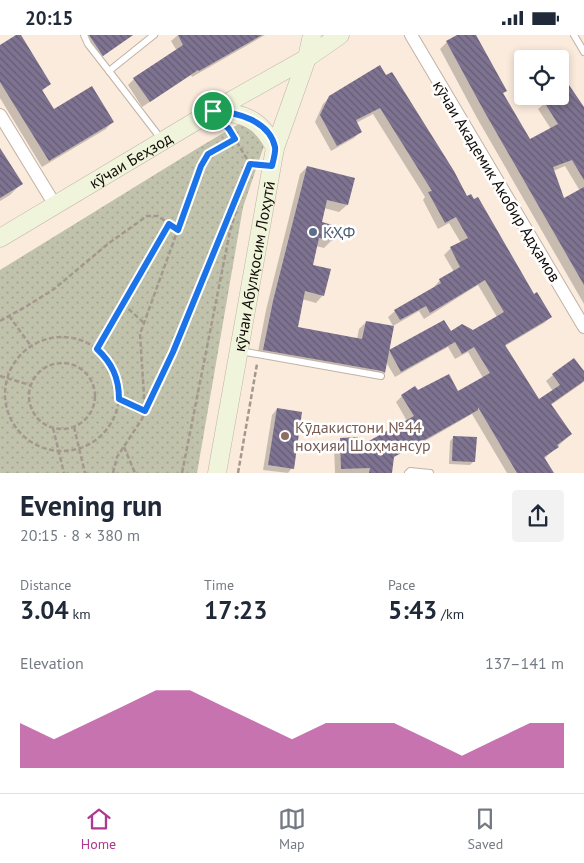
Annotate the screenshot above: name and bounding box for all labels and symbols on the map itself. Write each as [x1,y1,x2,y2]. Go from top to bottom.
street label: кӯчаи Академик Акобир Адҳамов [429,76,565,286]
pin [192,90,234,132]
street label: кӯчаи Беҳзод [85,127,176,193]
street label: кӯчаи Абулқосим Лоҳутӣ [229,179,279,353]
place label: КҲФ [323,222,355,242]
marker: КҲФ [307,226,319,238]
place label: Кӯдакистони №44 ноҳияи Шоҳмансур [295,417,431,455]
marker: Кӯдакистони №44 ноҳияи Шоҳмансур [279,430,291,442]

